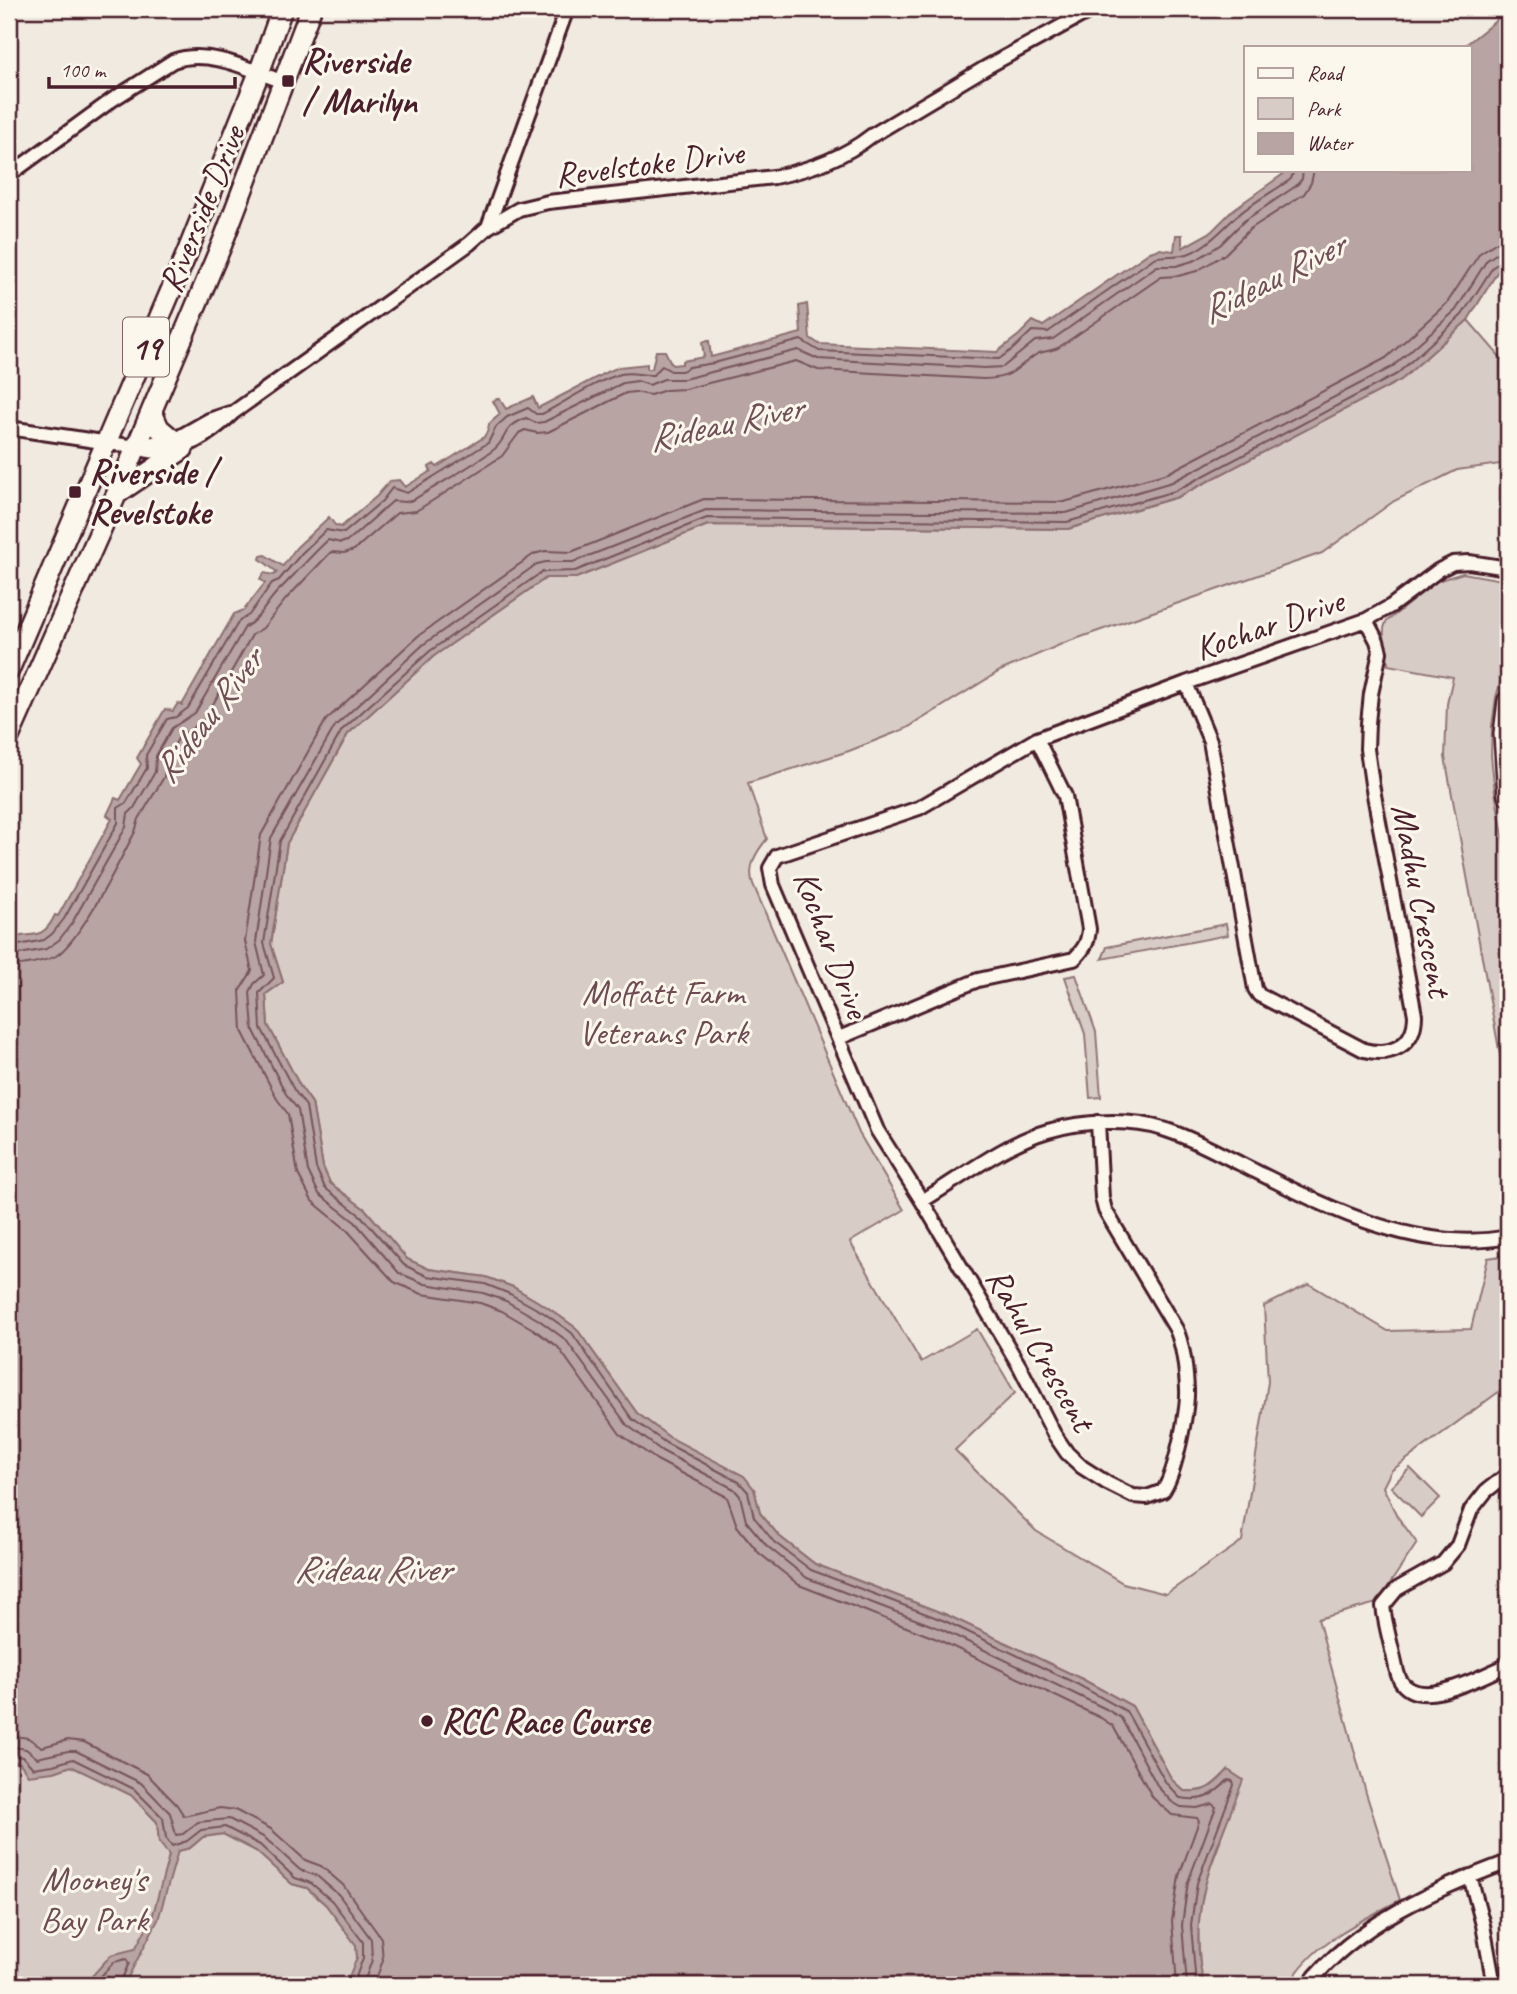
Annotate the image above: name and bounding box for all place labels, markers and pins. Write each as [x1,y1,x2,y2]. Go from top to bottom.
place label: Riverside / Marilyn [302,39,418,124]
marker: Riverside / Marilyn [280,73,296,89]
place label: Riverside / Revelstoke [89,450,222,535]
marker: Riverside / Revelstoke [67,484,83,500]
place label: RCC Race Course [441,1699,651,1744]
marker: RCC Race Course [419,1713,435,1729]

